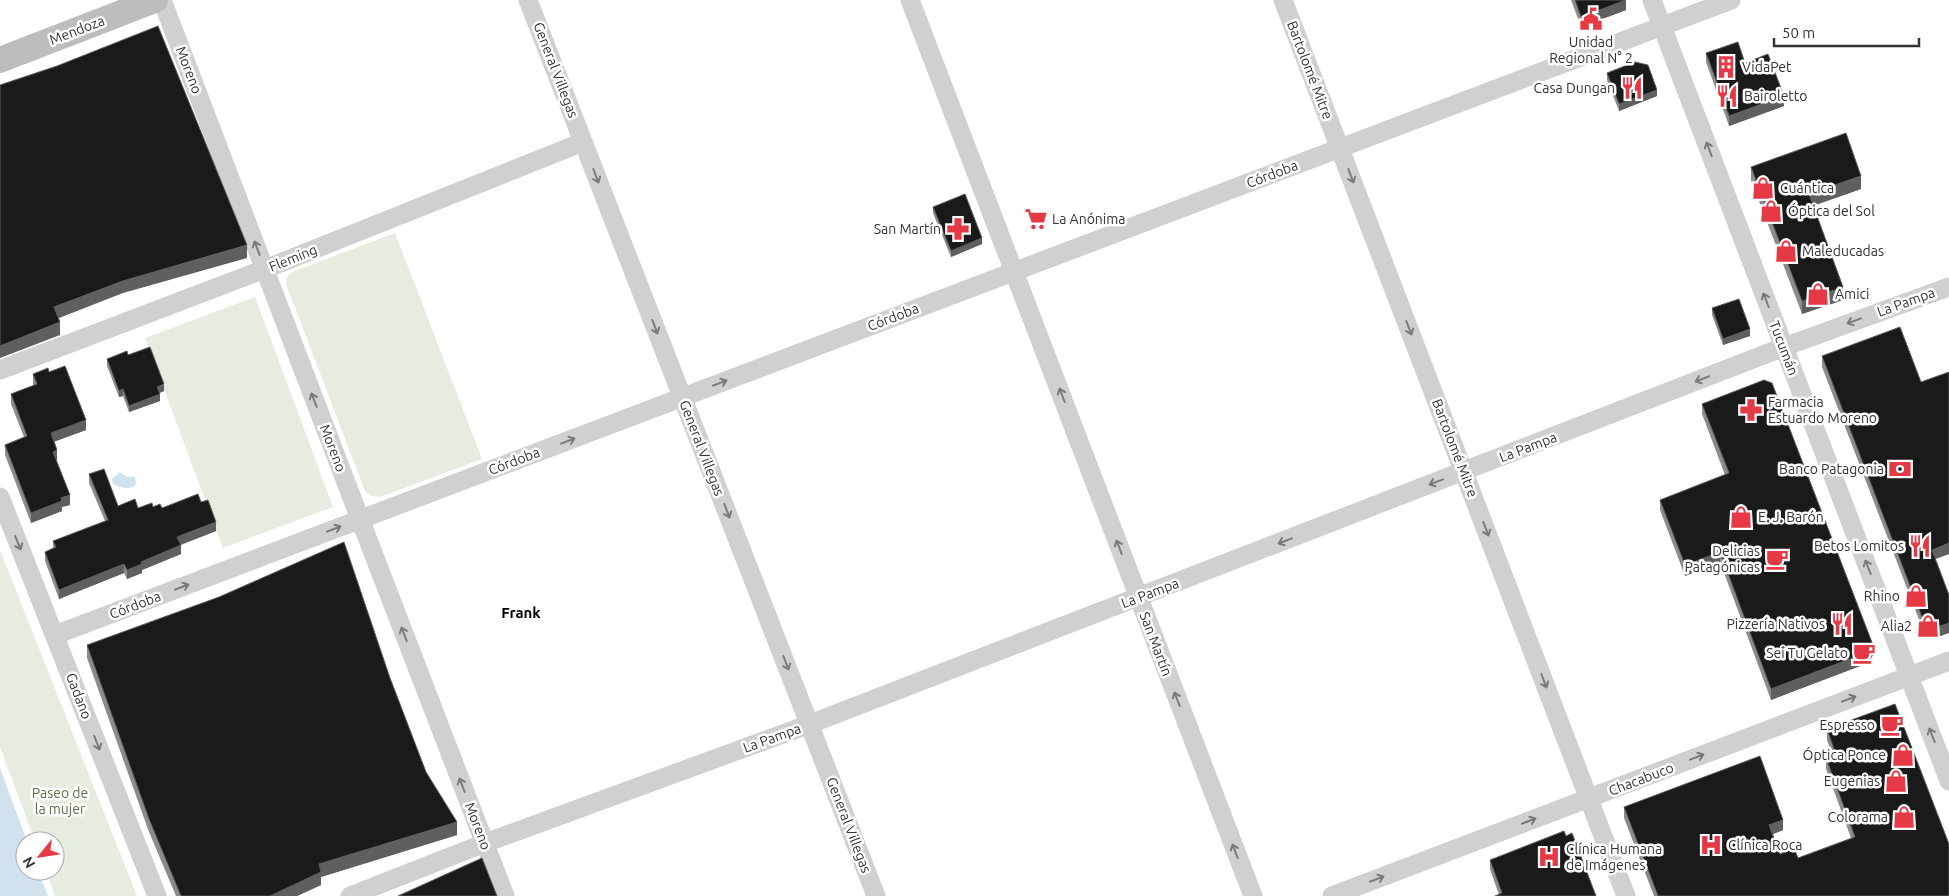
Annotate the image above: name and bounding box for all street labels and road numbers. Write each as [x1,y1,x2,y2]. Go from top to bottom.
street label: Mendoza [47,12,107,48]
street label: Bartolomé Mitre [1284,19,1336,121]
street label: General Villegas [530,20,582,120]
street label: Moreno [173,44,205,96]
street label: Córdoba [1244,157,1300,191]
street label: Fleming [267,241,319,275]
street label: La Pampa [1875,284,1937,320]
street label: Córdoba [865,300,921,334]
street label: Tucumán [1766,318,1802,378]
street label: Bartolomé Mitre [1429,397,1481,499]
street label: General Villegas [676,398,728,498]
street label: Moreno [317,422,349,474]
street label: La Pampa [1497,429,1559,465]
street label: Córdoba [486,444,542,478]
street label: La Pampa [1119,575,1181,611]
street label: Córdoba [107,588,163,622]
street label: San Martín [1136,610,1176,678]
street label: Gadano [63,671,95,721]
street label: La Pampa [741,720,803,756]
street label: Chacabuco [1606,759,1676,799]
street label: General Villegas [823,775,875,875]
street label: Moreno [462,800,494,852]

